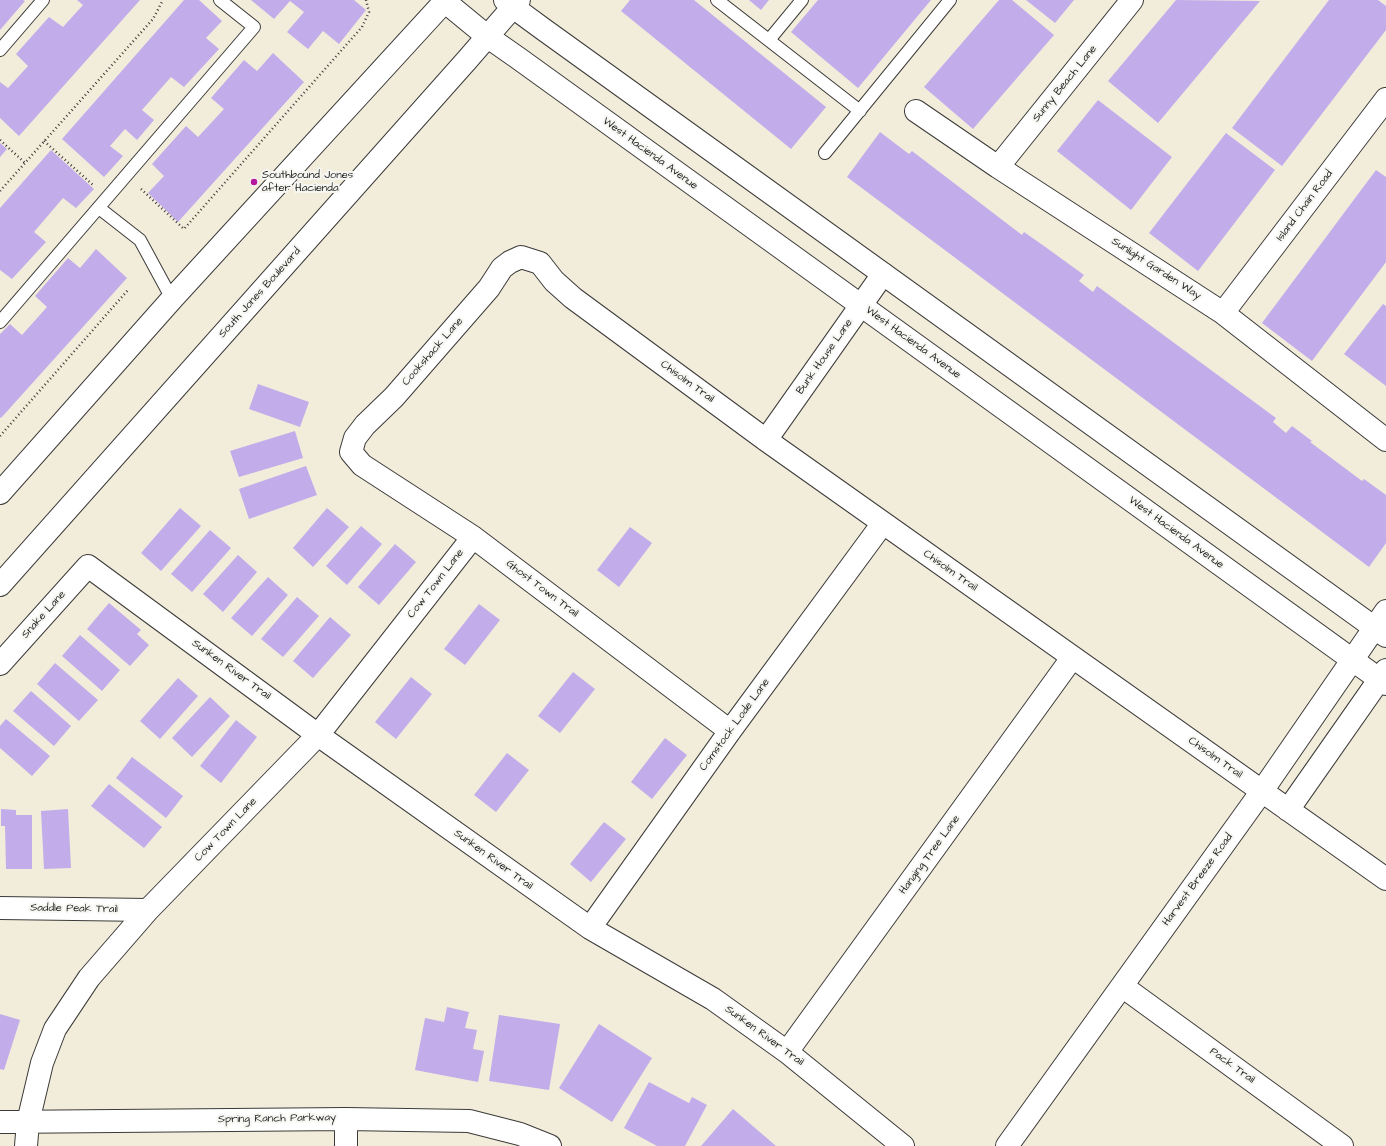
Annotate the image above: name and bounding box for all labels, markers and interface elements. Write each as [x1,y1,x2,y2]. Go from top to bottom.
street label: Sunny Beach Lane [1030,43,1100,125]
street label: West Hacienda Avenue [600,115,700,193]
street label: Island Chain Road [1274,168,1336,244]
place label: Southbound Jones after Hacienda [262,169,353,195]
marker: Southbound Jones after Hacienda [249,177,259,187]
street label: Sunlight Garden Way [1109,235,1203,303]
street label: South Jones Boulevard [216,245,304,341]
street label: West Hacienda Avenue [863,304,963,382]
street label: Cookshack Lane [400,315,466,389]
street label: Bunk House Lane [794,317,856,397]
street label: Chisolm Trail [658,358,716,406]
street label: West Hacienda Avenue [1126,494,1226,572]
street label: Cow Town Lane [405,547,467,621]
street label: Chisolm Trail [920,547,980,595]
street label: Ghost Town Trail [503,557,581,621]
street label: Snake Lane [19,588,69,642]
street label: Sunken River Trail [189,637,273,703]
street label: Comstock Lode Lane [697,676,773,774]
street label: Chisolm Trail [1185,734,1245,782]
street label: Cow Town Lane [192,795,260,865]
street label: Hanging Tree Lane [897,813,963,897]
street label: Sunken River Trail [451,827,535,893]
street label: Harvest Breeze Road [1160,831,1236,929]
street label: Saddle Peak Trail [30,902,118,916]
street label: Sunken River Trail [722,1003,806,1069]
street label: Pack Trail [1207,1045,1257,1087]
street label: Spring Ranch Parkway [218,1111,336,1127]

